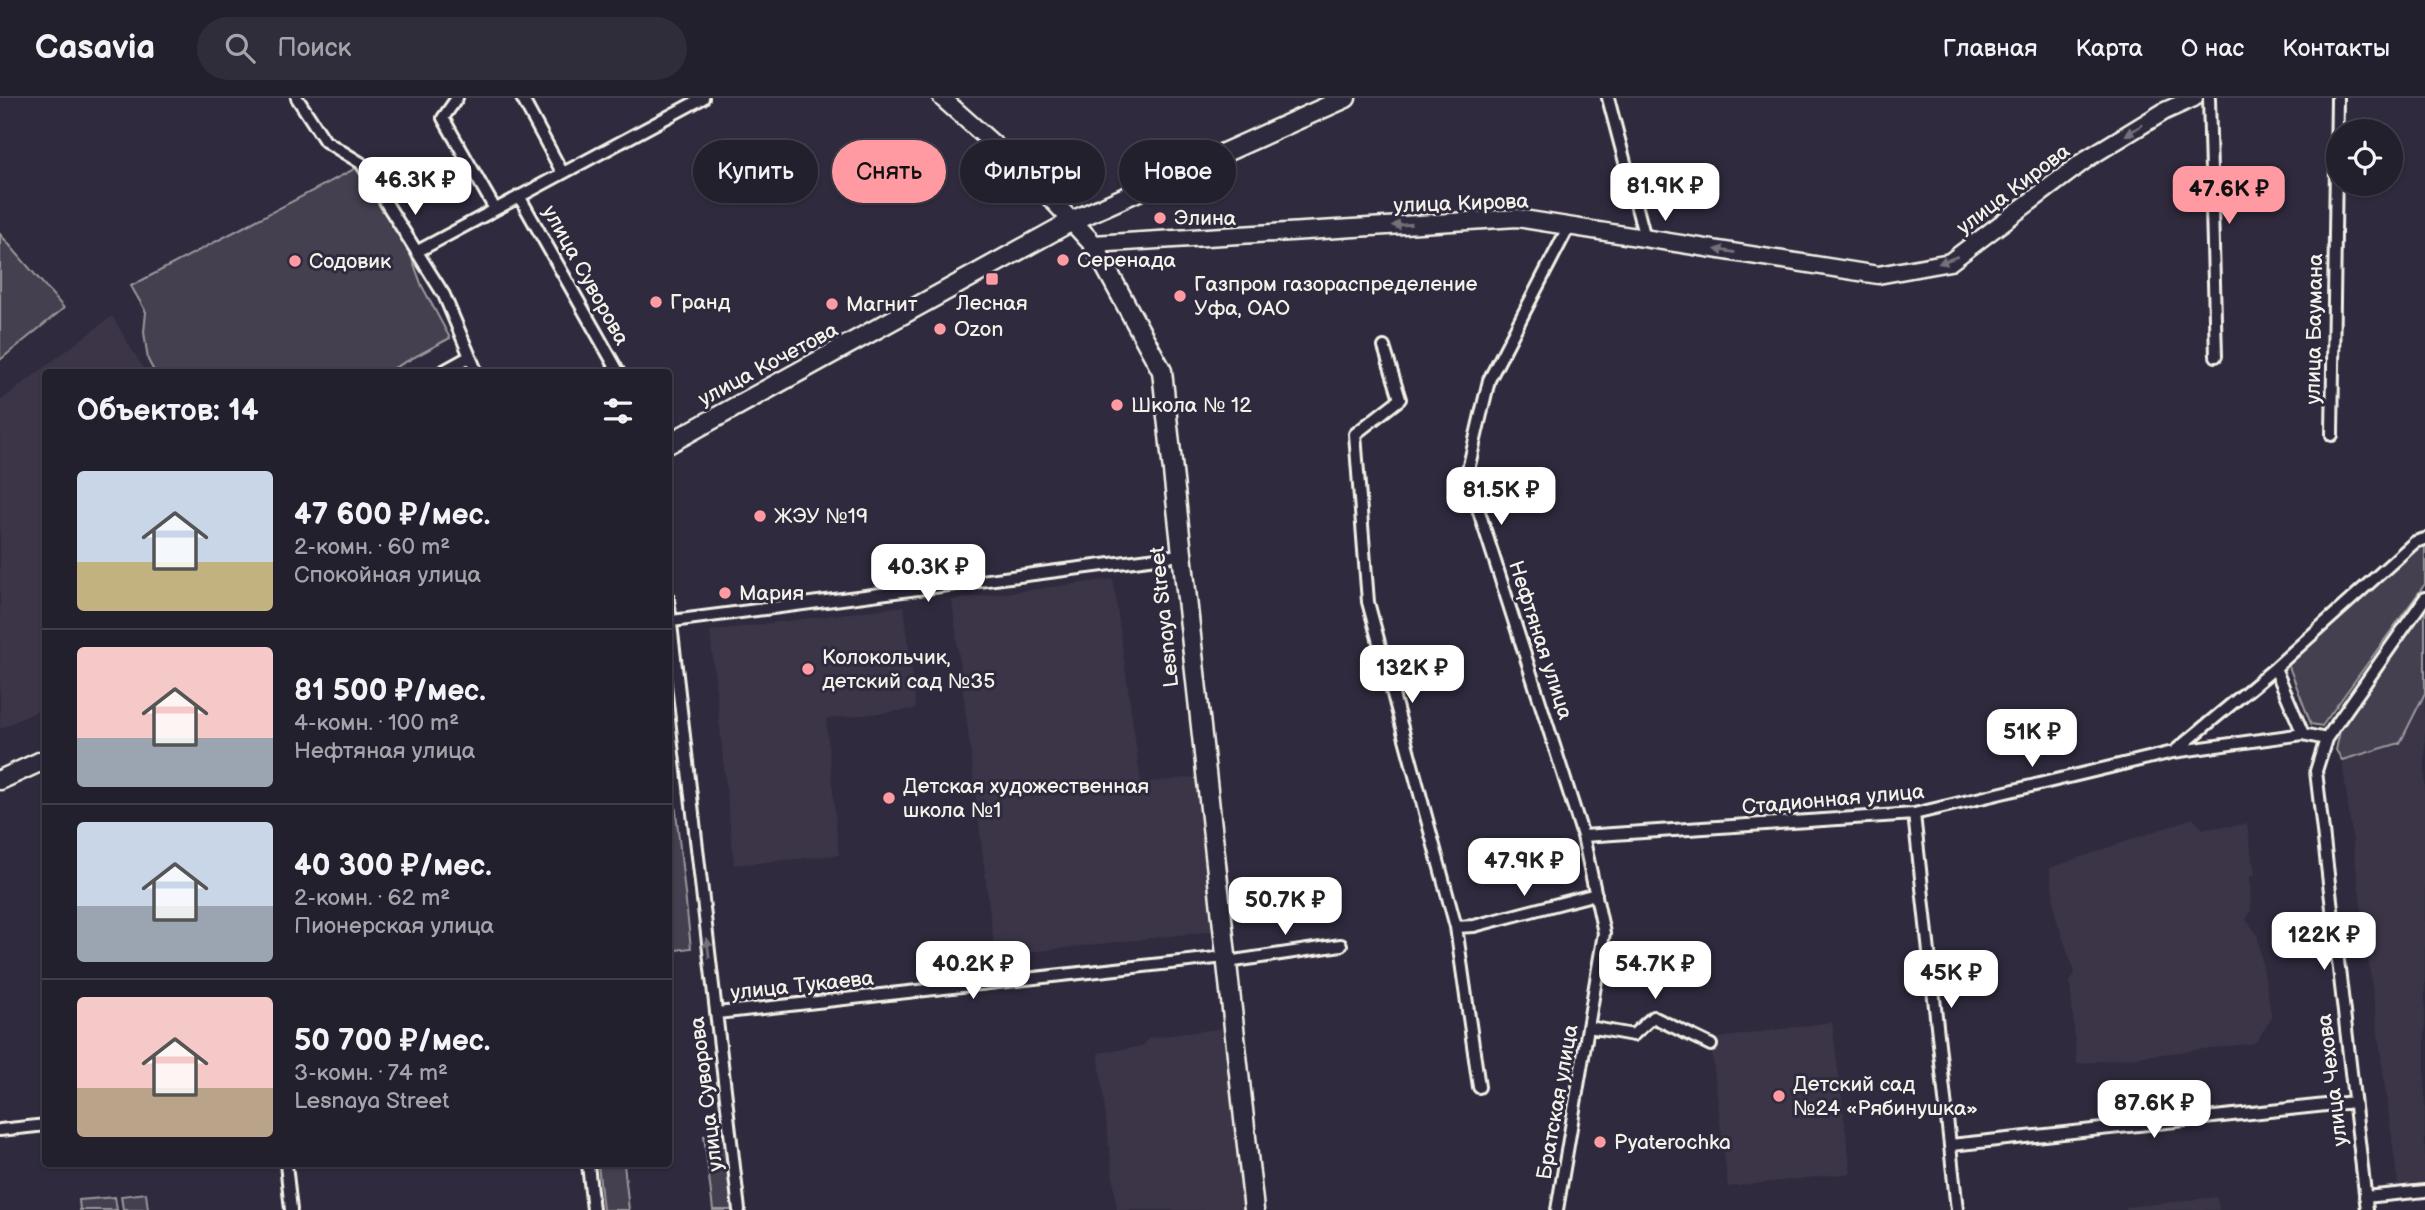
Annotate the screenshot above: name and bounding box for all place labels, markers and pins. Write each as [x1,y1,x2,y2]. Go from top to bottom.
pin: 46.3K ₽ [350,158,480,217]
pin: 81.9K ₽ [1600,164,1730,223]
pin: 47.6K ₽ [2164,166,2294,226]
place label: Элина [1174,206,1237,231]
marker: Элина [1152,210,1168,226]
place label: Серенада [1077,248,1177,273]
place label: Содовик [309,249,391,274]
marker: Серенада [1055,252,1071,268]
marker: Содовик [287,253,303,269]
marker: Лесная [984,271,1000,287]
place label: Газпром газораспределение Уфа, ОАО [1194,272,1478,321]
marker: Газпром газораспределение Уфа, ОАО [1172,288,1188,304]
place label: Гранд [670,290,731,315]
place label: Лесная [955,291,1028,316]
place label: Магнит [846,292,918,317]
marker: Гранд [648,294,664,310]
marker: Магнит [824,296,840,312]
place label: Ozon [954,317,1003,342]
marker: Ozon [932,321,948,337]
place label: Школа № 12 [1131,393,1252,418]
marker: Школа № 12 [1109,397,1125,413]
pin: 81.5K ₽ [1436,468,1566,527]
place label: ЖЭУ №19 [774,504,868,529]
marker: ЖЭУ №19 [752,508,768,524]
pin: 40.3K ₽ [863,545,993,604]
place label: Мария [739,581,804,606]
marker: Мария [717,585,733,601]
place label: Колокольчик, детский сад №35 [822,645,995,694]
pin: 132K ₽ [1355,646,1469,705]
marker: Колокольчик, детский сад №35 [800,661,816,677]
pin: 51K ₽ [1983,710,2081,769]
place label: Детская художественная школа №1 [903,774,1149,823]
marker: Детская художественная школа №1 [881,790,897,806]
pin: 47.9K ₽ [1459,838,1589,898]
pin: 50.7K ₽ [1220,878,1350,937]
pin: 122K ₽ [2267,912,2381,972]
pin: 40.2K ₽ [908,942,1038,1001]
pin: 54.7K ₽ [1590,942,1720,1001]
pin: 45K ₽ [1902,950,2000,1010]
place label: Детский сад №24 «Рябинушка» [1793,1072,1978,1121]
pin: 87.6K ₽ [2089,1080,2219,1140]
marker: Детский сад №24 «Рябинушка» [1771,1088,1787,1104]
place label: Pyaterochka [1614,1130,1731,1155]
marker: Pyaterochka [1592,1134,1608,1150]

